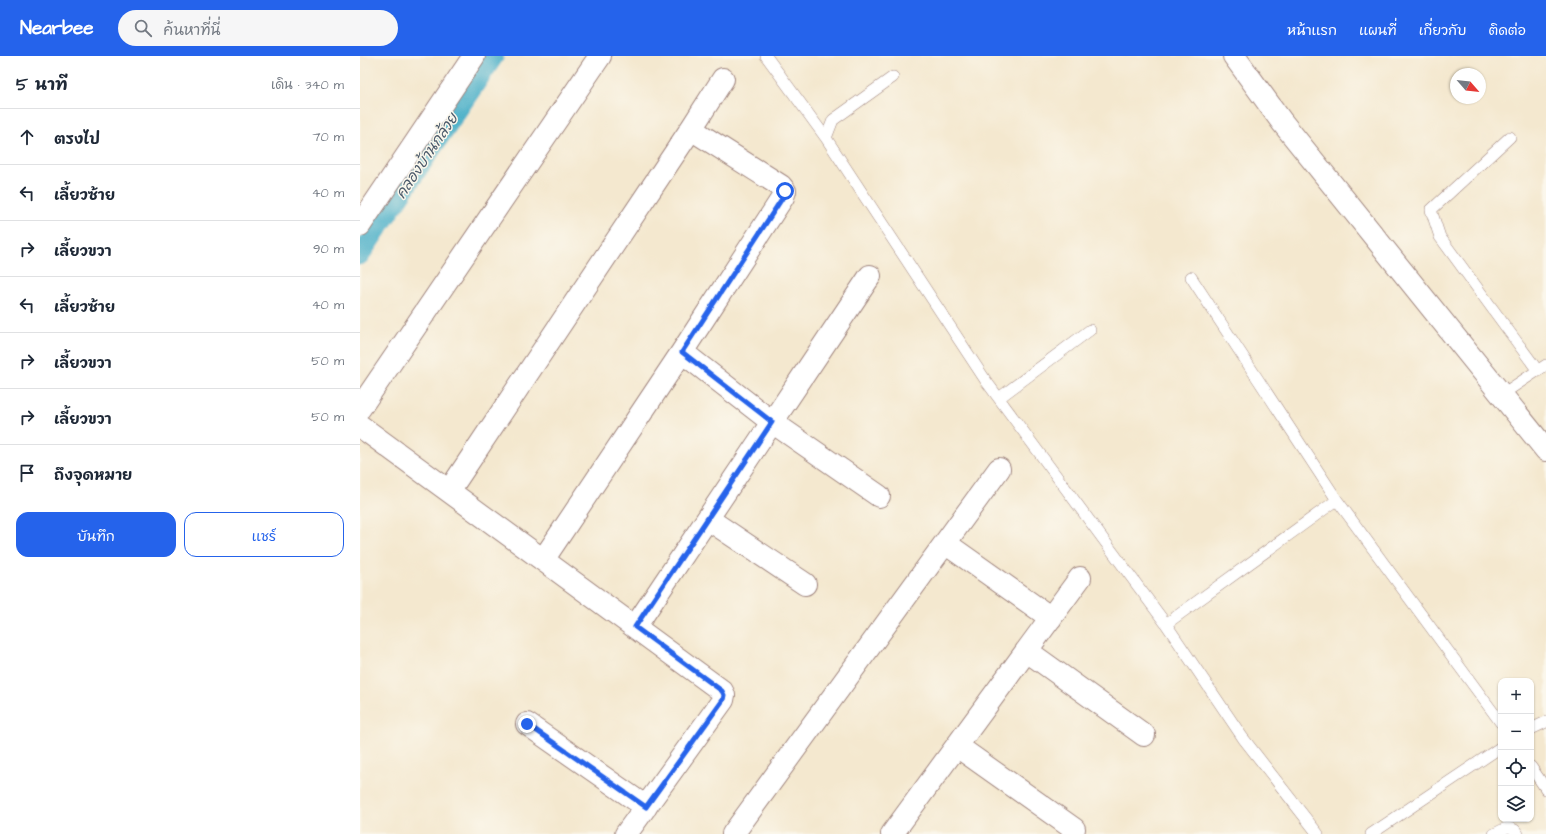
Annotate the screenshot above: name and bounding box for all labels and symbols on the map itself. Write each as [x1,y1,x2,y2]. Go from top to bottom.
north arrow [1450,68,1486,104]
water label: คลองบ้านกล้วย [391,108,464,203]
route start [776,182,794,200]
route end [518,715,536,733]

